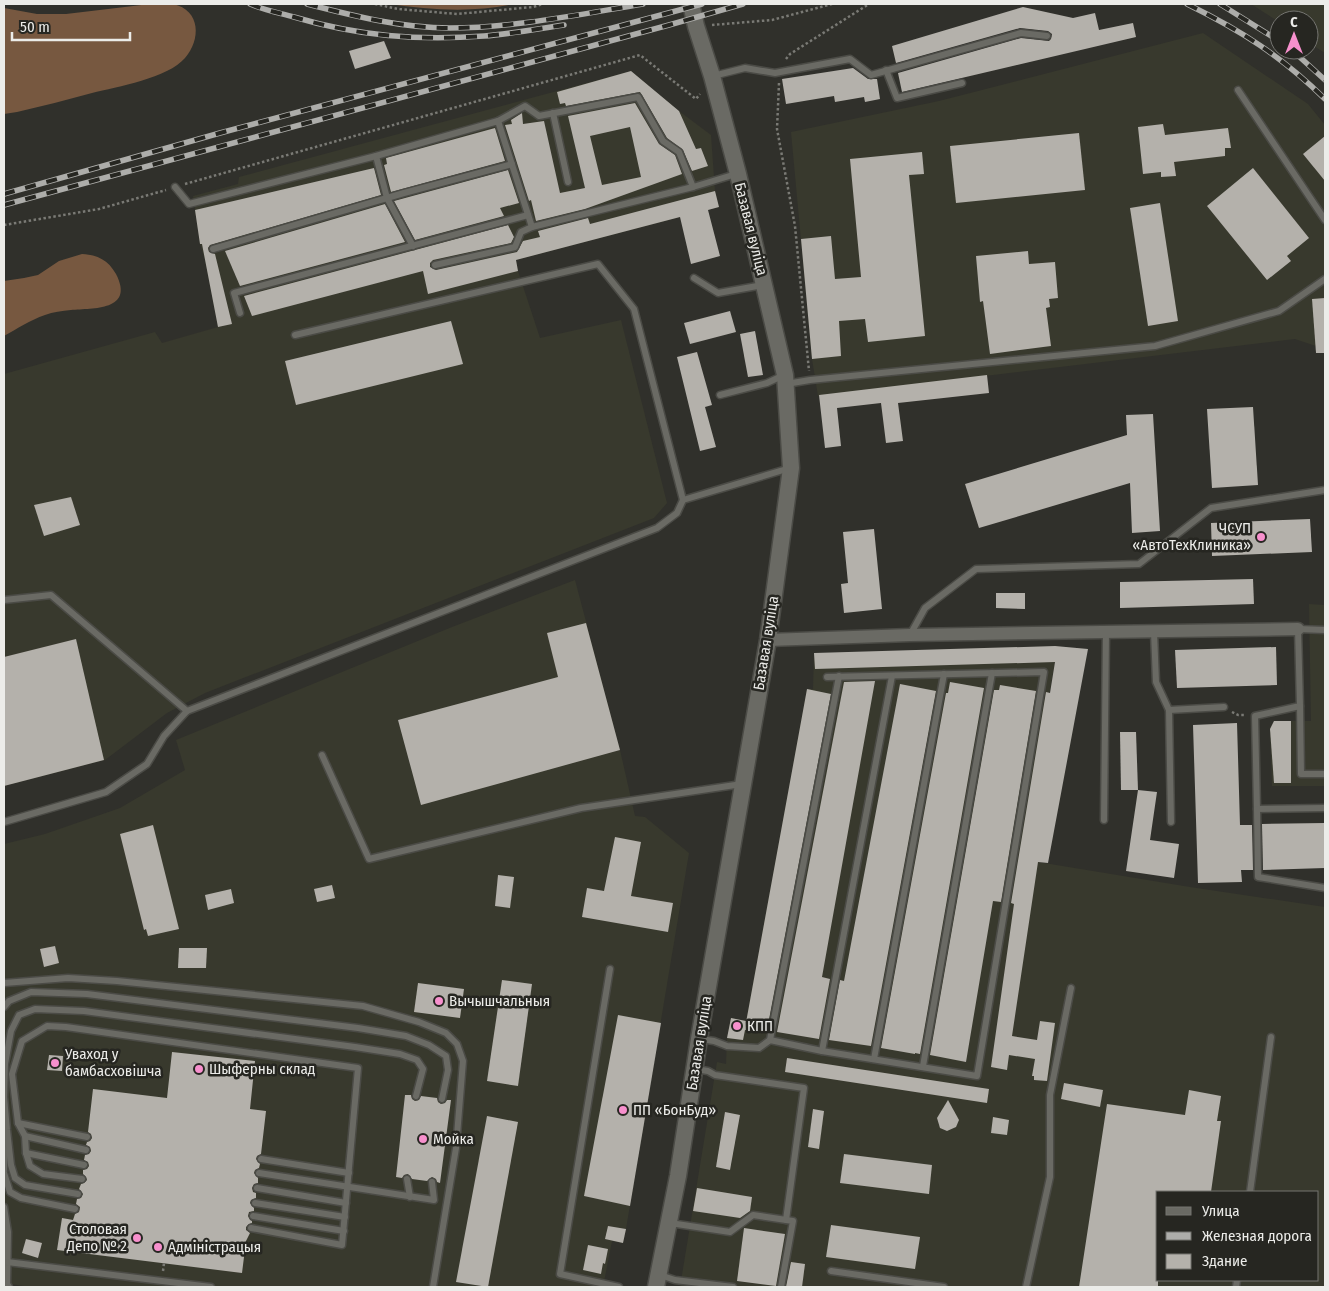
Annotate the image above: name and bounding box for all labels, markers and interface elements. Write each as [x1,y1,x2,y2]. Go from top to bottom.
scale bar [12,10,130,42]
north arrow [1269,10,1319,60]
text: С [1290,14,1298,31]
text: 50 m [20,18,50,36]
street label: Базавая вуліца [731,181,771,277]
place label: ЧСУП «АвтоТехКлиника» [1132,519,1251,554]
marker: ЧСУП «АвтоТехКлиника» [1255,531,1267,543]
street label: Базавая вуліца [750,594,782,692]
place label: Вычышчальныя [449,992,550,1010]
street label: Базавая вуліца [683,994,715,1092]
marker: Вычышчальныя [433,995,445,1007]
place label: КПП [747,1017,773,1035]
marker: КПП [731,1020,743,1032]
place label: Уваход у бамбасховішча [64,1045,162,1080]
marker: Уваход у бамбасховішча [49,1057,61,1069]
place label: Шыферны склад [209,1060,315,1078]
marker: Шыферны склад [193,1063,205,1075]
place label: ПП «БонБуд» [633,1101,716,1119]
marker: ПП «БонБуд» [617,1104,629,1116]
place label: Мойка [433,1130,474,1148]
marker: Мойка [417,1133,429,1145]
legend [1156,1191,1319,1281]
text: Улица [1201,1202,1240,1220]
place label: Столовая Депо № 2 [66,1220,127,1255]
text: Железная дорога [1202,1227,1312,1245]
marker: Столовая Депо № 2 [131,1232,143,1244]
place label: Адміністрацыя [168,1238,261,1256]
marker: Адміністрацыя [152,1241,164,1253]
text: Здание [1202,1252,1248,1270]

